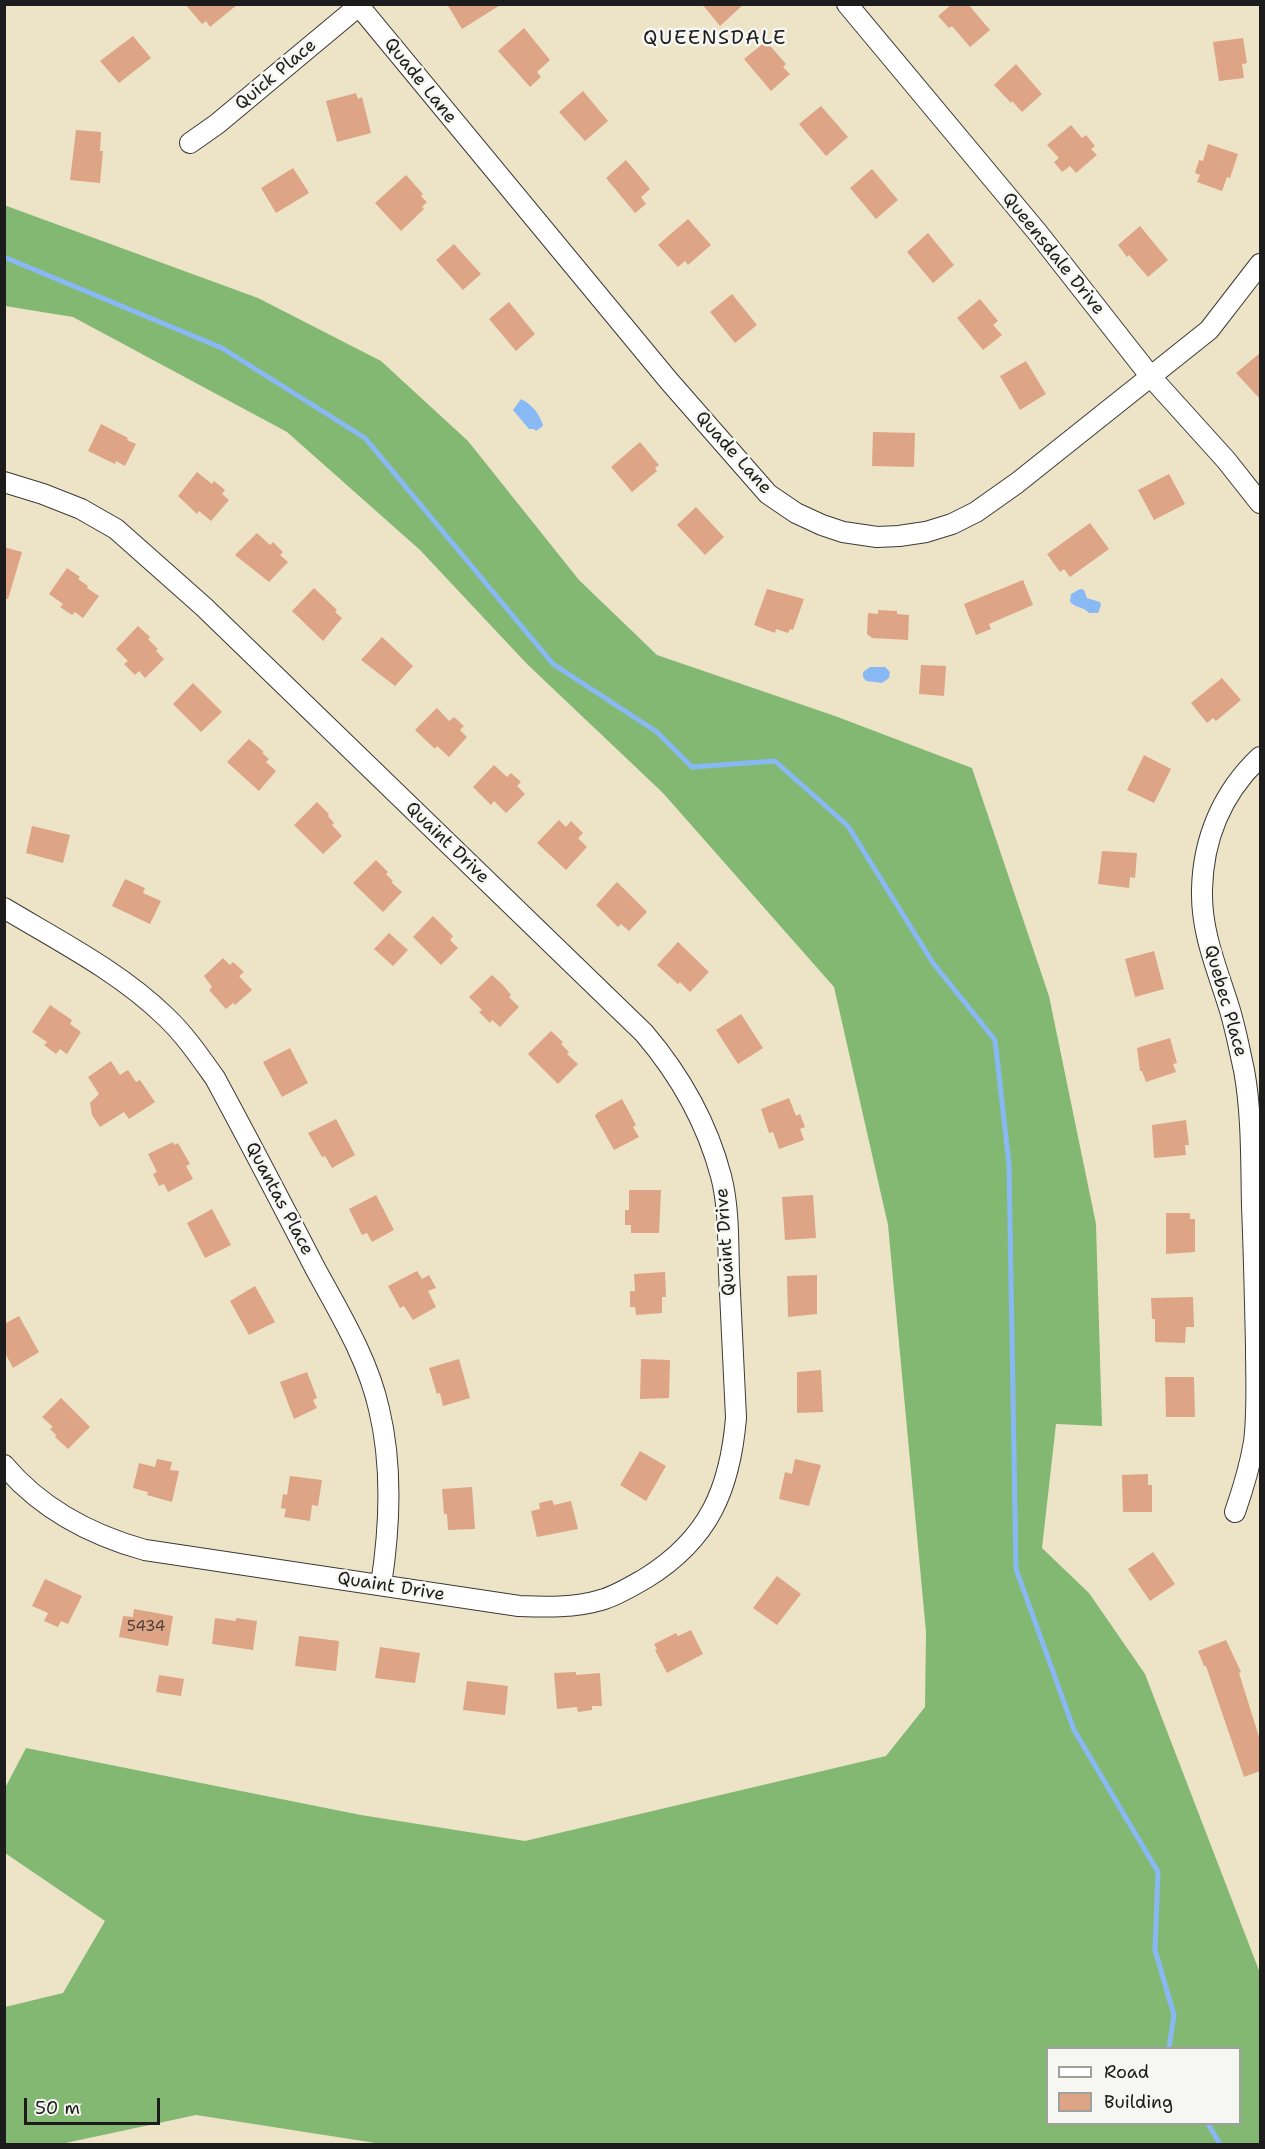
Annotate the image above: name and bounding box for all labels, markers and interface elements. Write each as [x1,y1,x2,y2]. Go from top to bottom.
district label: QUEENSDALE [643,27,787,51]
street label: Quade Lane [379,34,461,128]
street label: Quick Place [231,35,321,115]
street label: Queensdale Drive [997,188,1109,320]
street label: Quade Lane [690,407,776,499]
street label: Quaint Drive [401,798,493,888]
street label: Quebec Place [1199,943,1251,1059]
street label: Quantas Place [240,1139,318,1259]
street label: Quaint Drive [711,1187,741,1297]
street label: Quaint Drive [336,1568,446,1606]
house number: 5434 [127,1618,165,1636]
legend [1046,2047,1241,2125]
text: Road [1104,2060,1149,2084]
scale bar [27,2086,164,2124]
text: Building [1104,2090,1173,2114]
text: 50 m [35,2096,80,2120]

